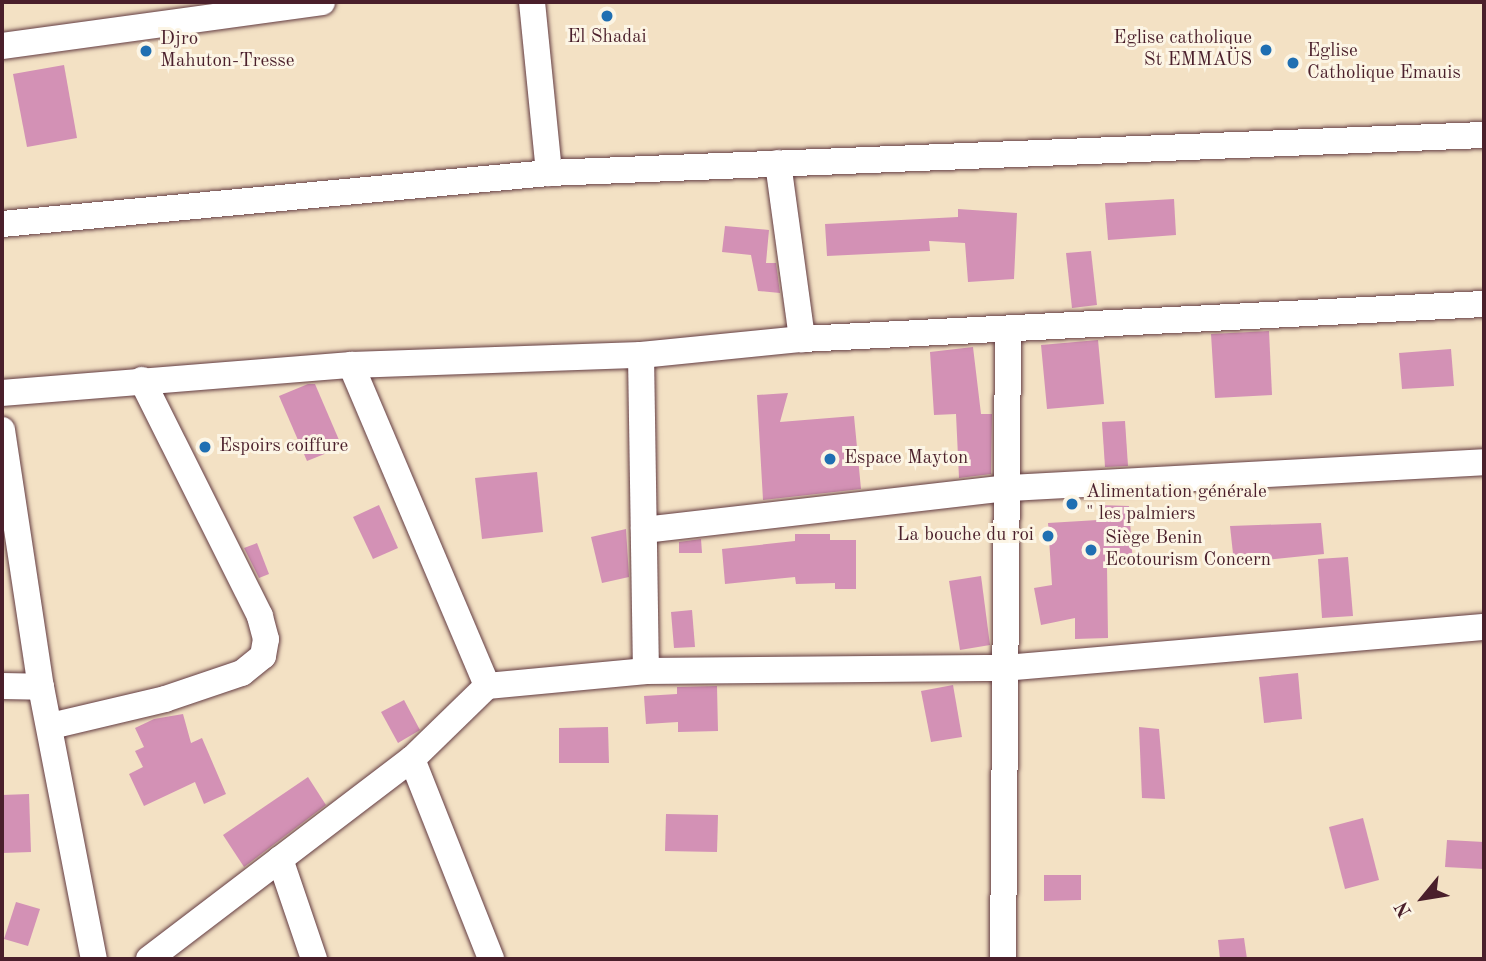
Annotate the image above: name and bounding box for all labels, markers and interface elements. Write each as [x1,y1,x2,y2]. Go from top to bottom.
marker: El Shadai [599,8,615,24]
place label: El Shadai [567,27,647,49]
place label: Eglise catholique St EMMAÜS [1113,28,1252,72]
place label: Djro Mahuton-Tresse [160,29,294,73]
place label: Eglise Catholique Emauis [1307,41,1461,85]
marker: Eglise catholique St EMMAÜS [1258,42,1274,58]
marker: Djro Mahuton-Tresse [138,43,154,59]
marker: Eglise Catholique Emauis [1285,55,1301,71]
place label: Espoirs coiffure [219,436,348,458]
marker: Espoirs coiffure [197,439,213,455]
place label: Espace Mayton [844,448,968,470]
marker: Espace Mayton [822,451,838,467]
place label: Alimentation générale " les palmiers [1086,482,1267,526]
marker: Alimentation générale " les palmiers [1064,496,1080,512]
place label: La bouche du roi [897,525,1034,547]
marker: La bouche du roi [1040,528,1056,544]
place label: Siège Benin Ecotourism Concern [1105,528,1271,572]
marker: Siège Benin Ecotourism Concern [1083,542,1099,558]
north arrow [1388,863,1458,933]
text: N [1393,898,1416,920]

